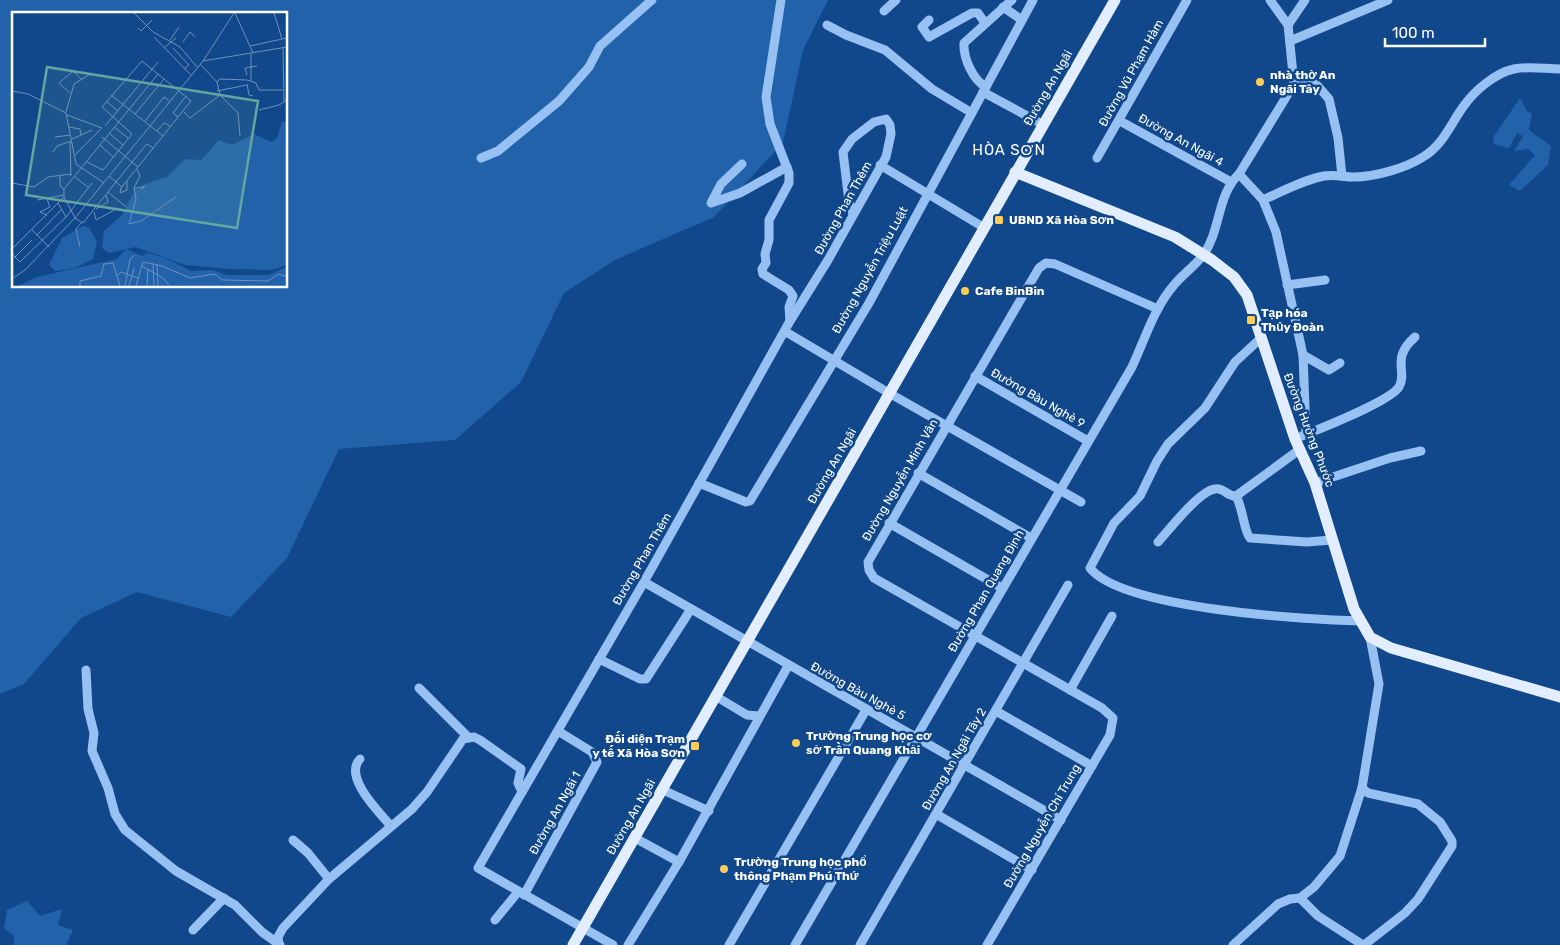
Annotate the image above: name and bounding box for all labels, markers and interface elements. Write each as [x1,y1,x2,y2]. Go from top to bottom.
inset map [12,12,288,288]
scale bar [1385,15,1485,47]
street label: Đường Vũ Phạm Hàm [1096,17,1166,129]
text: 100 m [1392,24,1434,42]
street label: Đường An Ngãi [1021,48,1075,128]
place label: nhà thờ An Ngãi Tây [1270,68,1336,96]
marker: nhà thờ An Ngãi Tây [1254,76,1266,88]
street label: Đường An Ngãi 4 [1136,111,1226,169]
district label: HÒA SƠN [972,141,1046,159]
street label: Đường Phan Thêm [812,159,874,257]
street label: Đường Nguyễn Triệu Luật [829,204,911,336]
place label: UBND Xã Hòa Sơn [1009,213,1114,227]
marker: UBND Xã Hòa Sơn [993,214,1005,226]
place label: Cafe BinBin [975,284,1045,298]
marker: Cafe BinBin [959,285,971,297]
place label: Tạp hóa Thủy Đoàn [1261,306,1324,334]
marker: Tạp hóa Thủy Đoàn [1245,314,1257,326]
street label: Đường Bàu Nghè 9 [989,365,1087,431]
street label: Đường Hưởng Phước [1281,371,1337,489]
street label: Đường Nguyễn Minh Vân [859,417,941,543]
street label: Đường An Ngãi [805,426,859,506]
street label: Đường Phan Thêm [610,510,674,608]
street label: Đường Phan Quang Định [945,528,1027,654]
street label: Đường Bàu Nghè 5 [808,659,908,723]
street label: Đường An Ngãi Tây 2 [919,705,989,813]
place label: Trường Trung học cơ sở Trần Quang Khải [806,729,932,757]
place label: Đối diện Trạm y tế Xã Hòa Sơn [593,731,685,760]
marker: Trường Trung học cơ sở Trần Quang Khải [790,737,802,749]
marker: Đối diện Trạm y tế Xã Hòa Sơn [689,740,701,752]
street label: Đường Nguyễn Chí Trung [1001,762,1083,890]
street label: Đường An Ngãi 1 [526,769,584,857]
street label: Đường An Ngãi [604,777,658,857]
place label: Trường Trung học phổ thông Phạm Phú Thứ [734,855,867,883]
marker: Trường Trung học phổ thông Phạm Phú Thứ [718,863,730,875]

